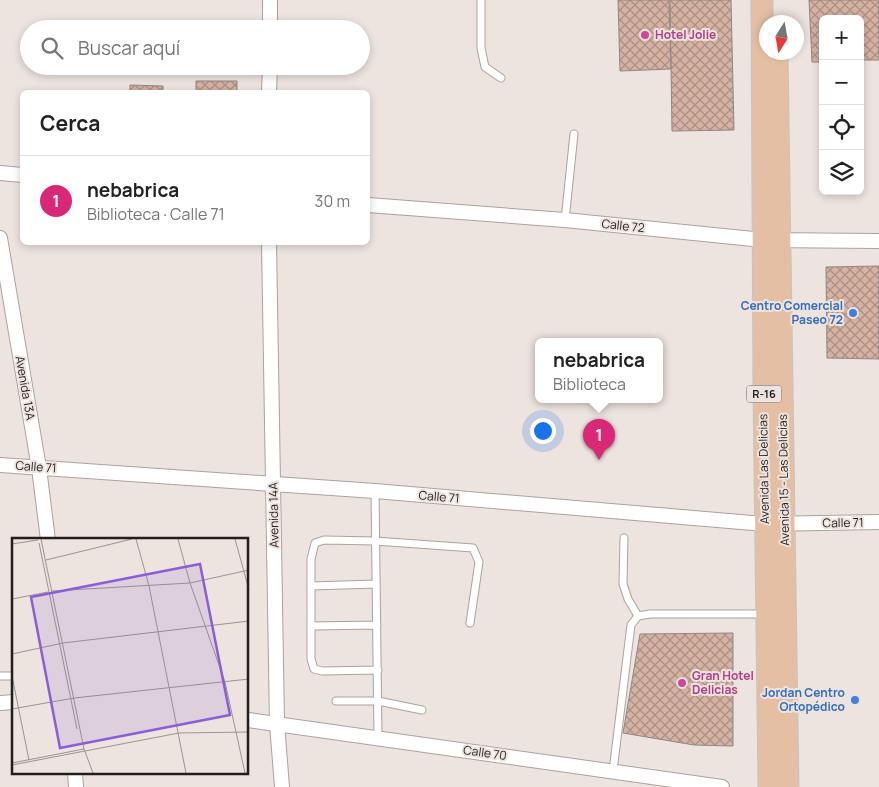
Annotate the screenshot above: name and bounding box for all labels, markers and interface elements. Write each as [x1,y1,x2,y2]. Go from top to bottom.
north arrow [759,15,804,60]
map controls [819,15,864,195]
button: + [819,15,864,60]
search box [20,20,370,75]
place label: Hotel Jolie [655,26,716,43]
marker: Hotel Jolie [639,29,651,41]
icon: search [38,34,66,62]
text: Buscar aquí [78,35,180,61]
button: − [819,60,864,105]
button: locate [819,105,864,150]
text: Cerca [40,109,100,137]
button: layers [819,150,864,195]
text: nebabrica [87,177,179,203]
text: 1 [52,190,60,212]
text: 30 m [315,190,350,212]
text: Biblioteca · Calle 71 [87,203,225,225]
street label: Calle 72 [601,215,646,236]
place label: Centro Comercial Paseo 72 [741,297,843,328]
marker: Centro Comercial Paseo 72 [847,307,859,319]
popup [535,338,663,403]
text: nebabrica [553,347,645,373]
street label: Avenida 13A [11,355,40,422]
text: Biblioteca [553,373,626,395]
road number: R-16 [746,386,782,402]
street label: Avenida Las Delicias [754,414,773,524]
street label: Avenida 15 - Las Delicias [774,414,793,546]
your location [530,418,556,444]
pin: 1 [583,419,615,460]
street label: Calle 71 [15,457,57,476]
street label: Avenida 14A [264,482,283,548]
street label: Calle 71 [418,486,460,507]
street label: Calle 71 [822,514,864,531]
inset map [12,538,249,774]
place label: Gran Hotel Delicias [692,667,754,698]
marker: Gran Hotel Delicias [676,677,688,689]
place label: Jordan Centro Ortopédico [762,684,845,715]
marker: Jordan Centro Ortopédico [849,694,861,706]
street label: Calle 70 [462,741,508,764]

